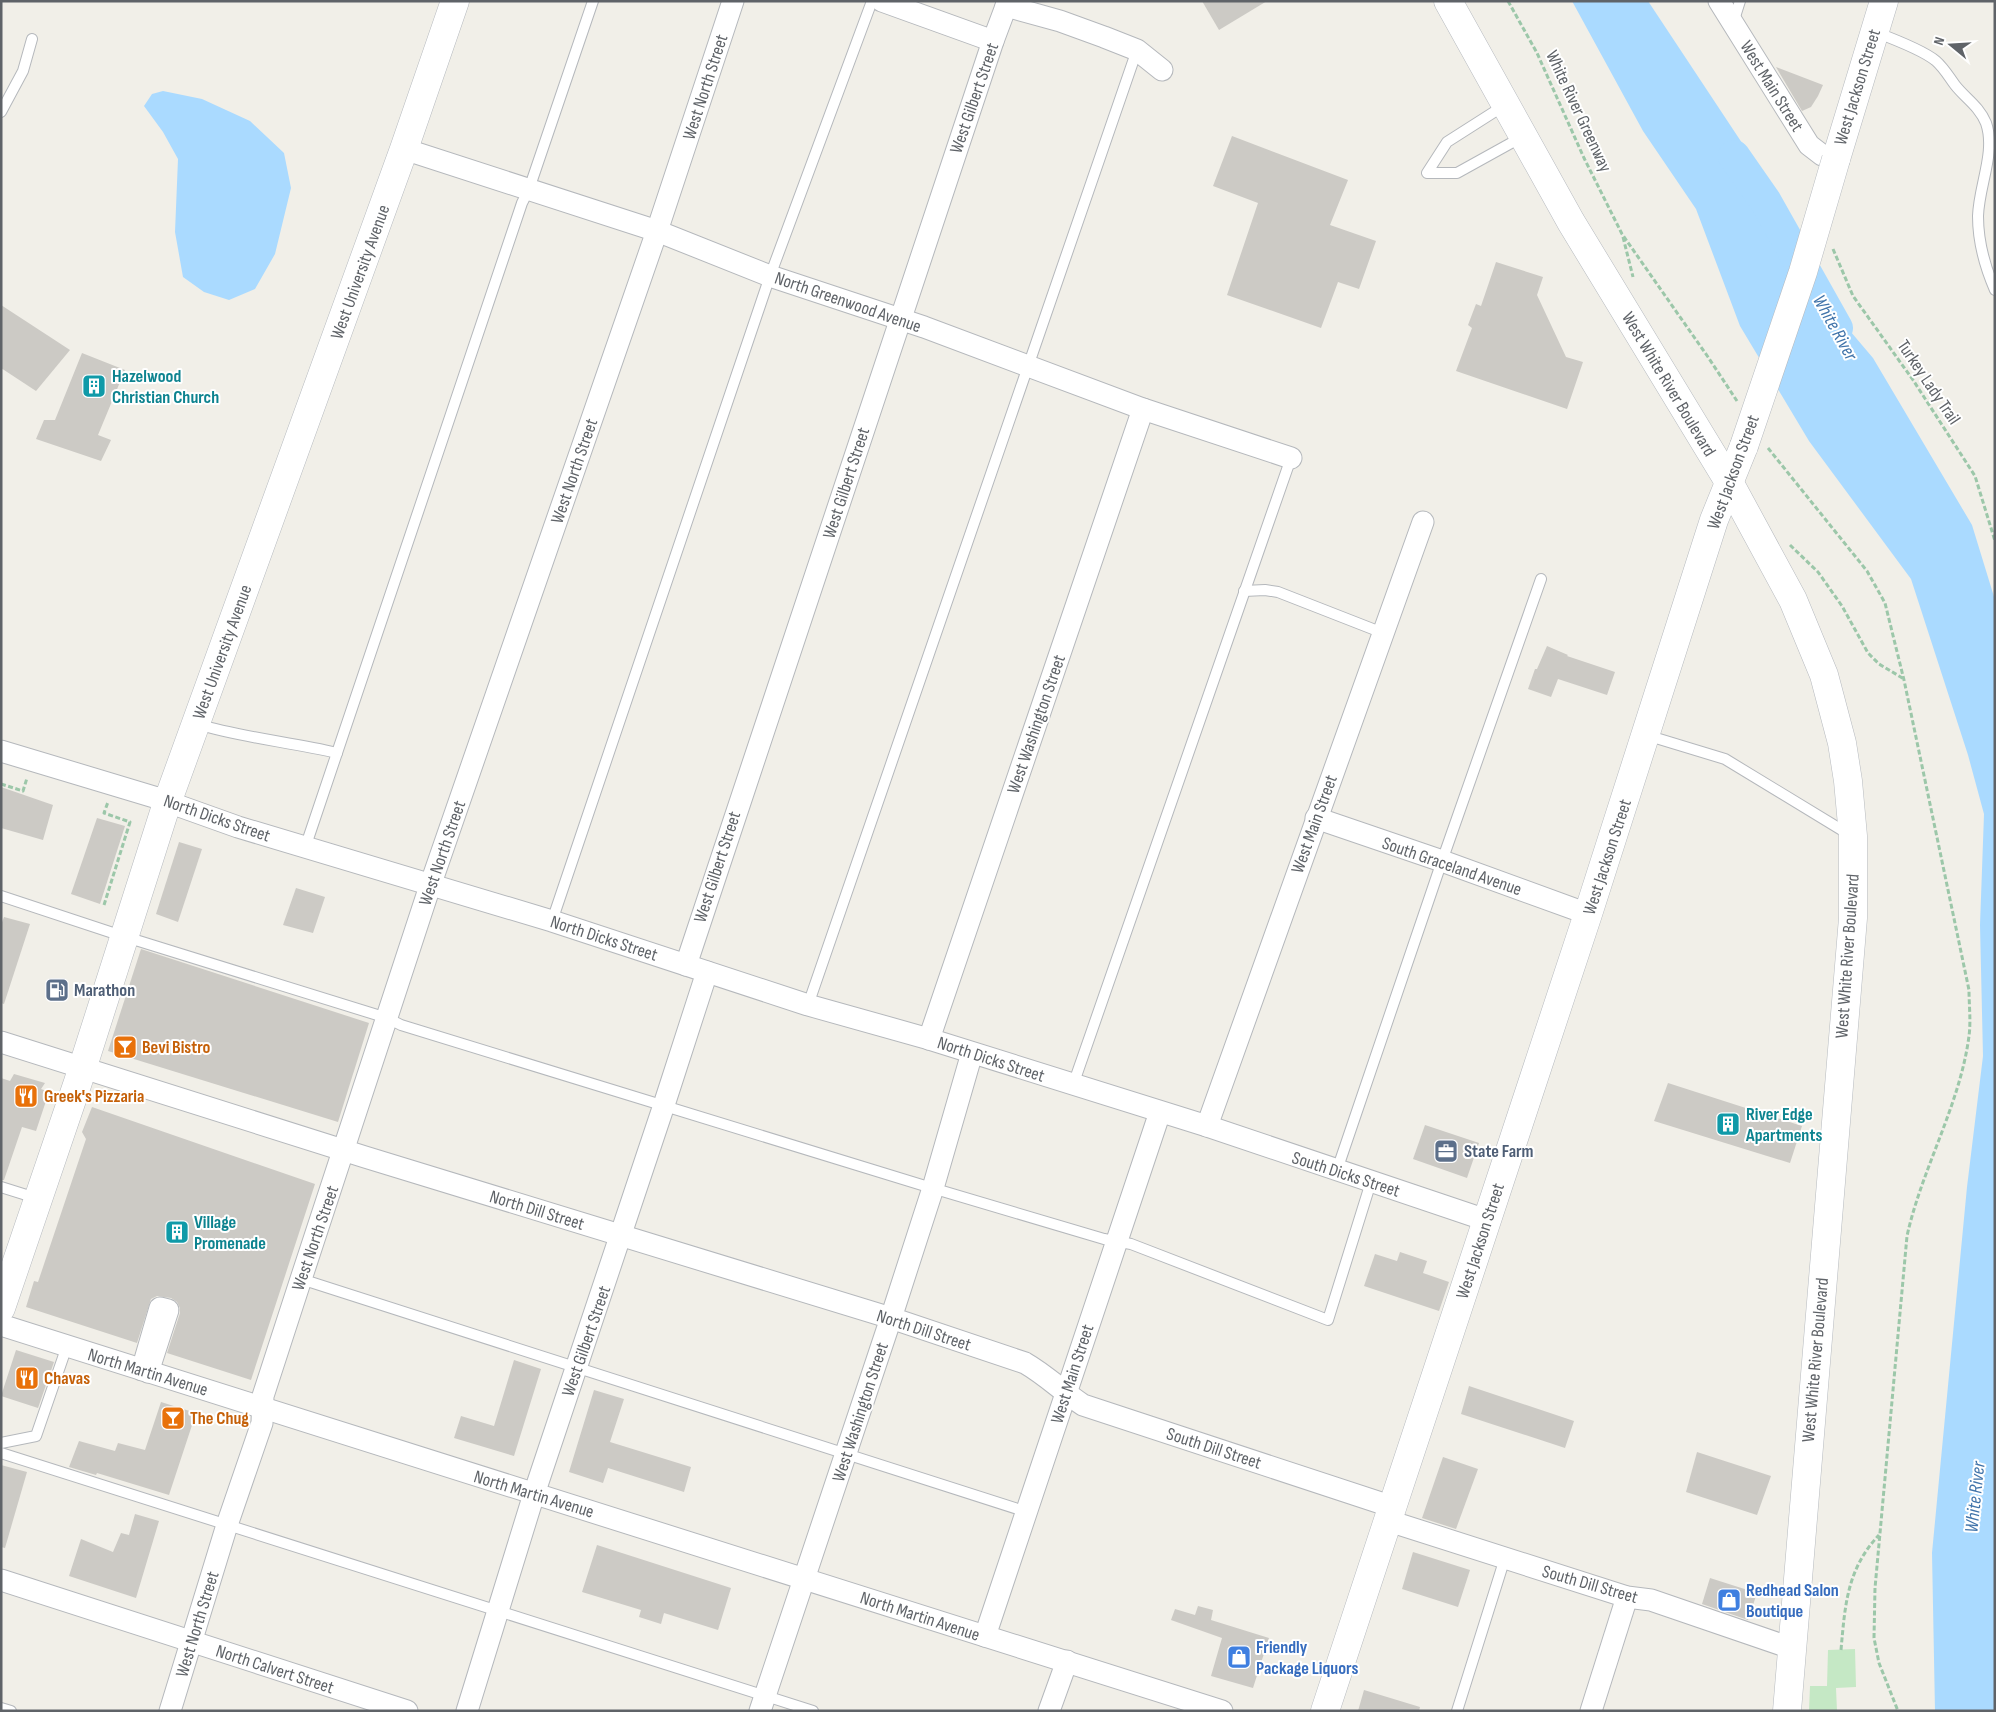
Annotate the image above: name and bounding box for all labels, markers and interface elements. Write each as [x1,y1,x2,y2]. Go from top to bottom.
north arrow [1926,20,1976,70]
street label: West Jackson Street [1830,26,1885,148]
street label: West North Street [679,31,733,142]
text: N [1930,35,1948,47]
street label: West Main Street [1735,37,1808,136]
street label: West Gilbert Street [946,40,1003,156]
street label: White River Greenway [1541,47,1616,175]
street label: West University Avenue [326,202,395,342]
street label: North Greenwood Avenue [772,268,924,337]
water label: White River [1807,291,1862,365]
street label: West White River Boulevard [1617,308,1720,460]
street label: Turkey Lady Trail [1893,336,1965,429]
place label: Hazelwood Christian Church [112,366,219,408]
building icon: Hazelwood Christian Church [81,373,107,399]
street label: West Jackson Street [1703,412,1764,532]
street label: West North Street [547,415,602,526]
street label: West Gilbert Street [819,424,874,541]
street label: West University Avenue [188,582,257,722]
street label: West Washington Street [1003,652,1070,796]
street label: West Main Street [1287,772,1342,876]
street label: North Dicks Street [161,790,273,847]
street label: West Jackson Street [1579,796,1636,918]
street label: West North Street [415,797,470,908]
street label: West Gilbert Street [690,808,745,925]
street label: South Graceland Avenue [1379,833,1524,900]
street label: West White River Boulevard [1831,873,1864,1039]
street label: North Dicks Street [548,911,661,966]
fuel station icon: Marathon [44,977,70,1003]
place label: Marathon [74,980,135,1001]
street label: North Dicks Street [935,1032,1048,1087]
bar icon: Bevi Bistro [112,1034,138,1060]
place label: Bevi Bistro [142,1037,211,1058]
restaurant icon: Greek's Pizzaria [13,1083,39,1109]
place label: Greek's Pizzaria [44,1086,144,1107]
place label: River Edge Apartments [1745,1104,1822,1146]
building icon: River Edge Apartments [1715,1111,1741,1137]
office icon: State Farm [1433,1138,1459,1164]
place label: State Farm [1464,1141,1534,1162]
street label: South Dicks Street [1289,1147,1403,1202]
street label: West Jackson Street [1452,1180,1509,1302]
street label: West North Street [288,1182,343,1293]
street label: North Dill Street [487,1186,587,1235]
place label: Village Promenade [194,1212,266,1254]
building icon: Village Promenade [164,1219,190,1245]
street label: West White River Boulevard [1798,1277,1833,1443]
street label: West Gilbert Street [558,1283,615,1399]
street label: North Dill Street [874,1305,974,1356]
street label: West Main Street [1047,1321,1099,1426]
street label: West Washington Street [828,1339,893,1485]
street label: North Martin Avenue [85,1344,210,1401]
restaurant icon: Chavas [14,1365,40,1391]
place label: Chavas [44,1368,90,1389]
bar icon: The Chug [160,1405,186,1431]
place label: The Chug [190,1408,249,1429]
street label: South Dill Street [1164,1423,1264,1474]
water label: White River [1960,1460,1991,1534]
street label: North Martin Avenue [471,1466,596,1523]
street label: South Dill Street [1540,1561,1641,1608]
street label: West North Street [171,1568,224,1680]
place label: Redhead Salon Boutique [1746,1580,1839,1622]
street label: North Martin Avenue [857,1587,982,1646]
shop icon: Redhead Salon Boutique [1716,1587,1742,1613]
place label: Friendly Package Liquors [1256,1637,1358,1679]
street label: North Calvert Street [213,1641,337,1699]
shop icon: Friendly Package Liquors [1226,1644,1252,1670]

